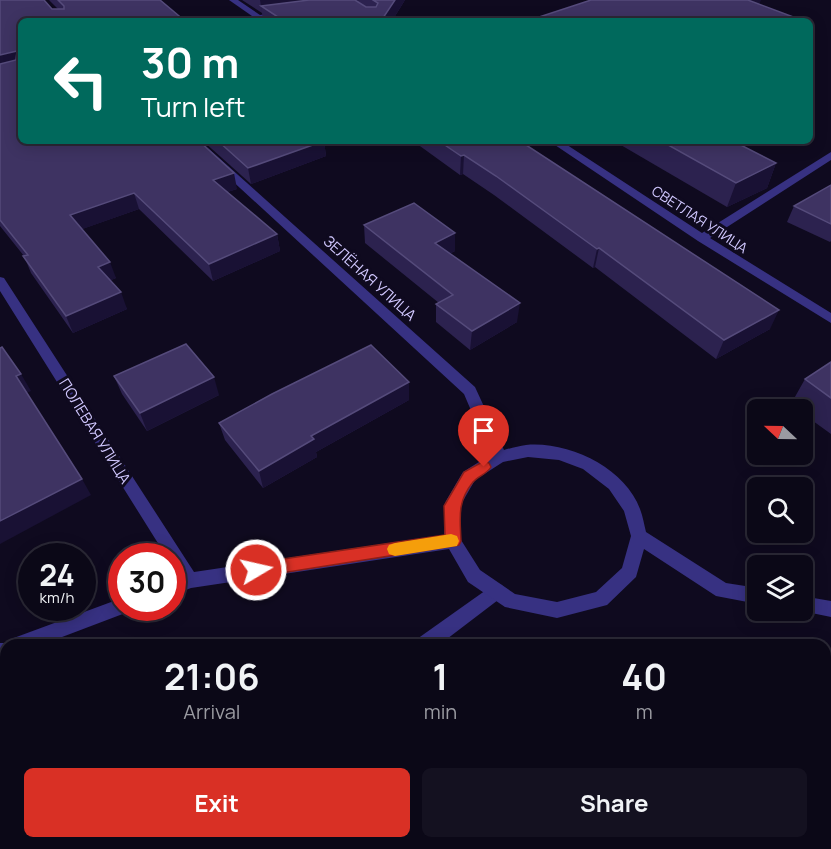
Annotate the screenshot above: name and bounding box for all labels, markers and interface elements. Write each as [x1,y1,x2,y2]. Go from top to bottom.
text: 30 m [141,33,239,91]
icon: left [42,42,120,120]
text: Turn left [141,88,245,125]
street label: СВЕТЛАЯ УЛИЦА [648,181,752,257]
street label: ЗЕЛЁНАЯ УЛИЦА [319,231,421,326]
street label: ПОЛЕВАЯ УЛИЦА [54,374,136,488]
north arrow [747,399,813,465]
map controls [747,399,813,621]
pin [458,405,509,467]
icon: arrive [467,414,500,447]
button: search [747,477,813,543]
position arrow [224,538,288,602]
speed limit sign: 30 [108,543,186,621]
text: 24 [39,554,75,595]
button: layers [747,555,813,621]
text: km/h [40,587,74,608]
text: 21:06 [164,652,260,701]
text: 1 [433,652,448,701]
text: 40 [621,652,667,701]
text: Arrival [183,698,240,725]
text: min [424,698,457,725]
text: m [636,698,653,725]
button: Exit [24,768,410,837]
button: Share [422,768,807,837]

